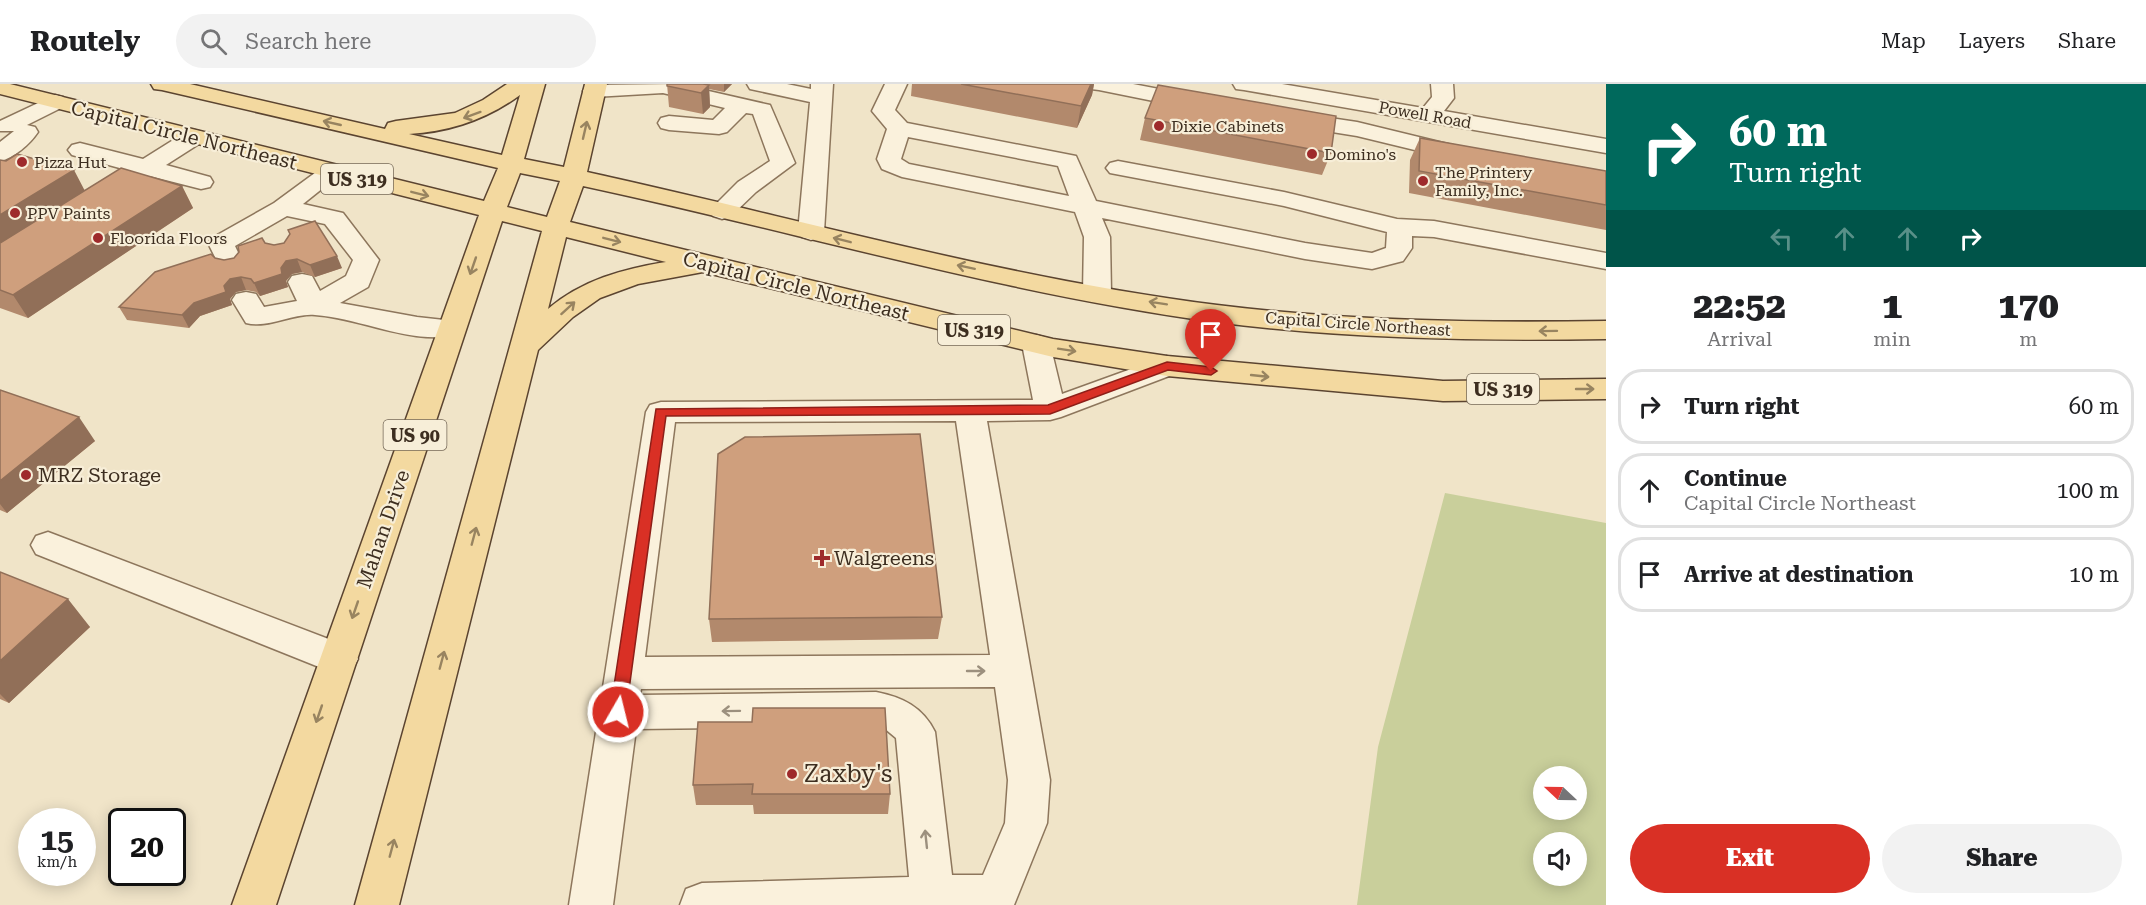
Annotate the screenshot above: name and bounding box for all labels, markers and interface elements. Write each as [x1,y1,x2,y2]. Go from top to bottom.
search box [176,14,596,68]
text: Routely [30,25,140,58]
icon: search [197,25,230,58]
text: Search here [245,29,371,54]
text: Map [1881,29,1926,53]
text: Layers [1959,29,2025,53]
text: Share [2058,29,2116,53]
street label: Capital Circle Northeast [68,95,300,175]
street label: Powell Road [1377,97,1473,133]
text: 60 m [1729,107,1827,156]
icon: right [1630,108,1708,186]
one-way arrow [463,110,482,121]
one-way arrow [322,117,342,128]
place label: Dixie Cabinets [1171,117,1284,136]
marker: Dixie Cabinets [1152,119,1166,133]
one-way arrow [579,121,591,140]
place label: Domino's [1324,145,1397,164]
marker: Domino's [1305,147,1319,161]
place label: Pizza Hut [34,153,107,172]
marker: Pizza Hut [15,155,29,169]
text: Turn right [1729,157,1862,189]
place label: The Printery Family, Inc. [1435,163,1533,200]
road number: US 319 [321,164,393,194]
marker: The Printery Family, Inc. [1416,174,1430,188]
one-way arrow [410,188,429,200]
place label: PPV Paints [27,204,111,223]
marker: PPV Paints [8,206,22,220]
icon: left [1765,222,1798,255]
icon: ahead [1828,222,1861,255]
icon: ahead [1891,222,1924,255]
icon: right [1954,222,1987,255]
place label: Floorida Floors [110,229,228,248]
marker: Floorida Floors [91,231,105,245]
one-way arrow [833,233,852,245]
one-way arrow [602,235,621,247]
street label: Capital Circle Northeast [680,246,912,326]
one-way arrow [466,256,477,275]
one-way arrow [957,261,976,273]
text: 22:52 [1693,285,1786,327]
text: 1 [1882,285,1902,327]
text: 170 [1998,285,2059,327]
one-way arrow [1149,298,1168,309]
one-way arrow [560,301,575,315]
street label: Capital Circle Northeast [1265,308,1451,340]
pin [1185,309,1236,371]
road number: US 319 [938,315,1010,345]
icon: arrive [1194,318,1227,351]
one-way arrow [1538,325,1558,336]
text: Arrival [1707,327,1772,351]
text: min [1873,327,1911,351]
text: m [2019,327,2038,351]
one-way arrow [1057,345,1076,356]
one-way arrow [1250,371,1270,382]
road number: US 319 [1467,374,1539,404]
one-way arrow [1575,383,1595,394]
icon: right [1633,390,1666,423]
text: Turn right [1684,394,1799,419]
text: 60 m [2069,394,2119,419]
road number: US 90 [384,420,446,450]
place label: MRZ Storage [38,463,161,487]
text: Continue [1684,466,1787,491]
street label: Mahan Drive [352,467,414,591]
marker: MRZ Storage [19,468,33,482]
icon: ahead [1633,474,1666,507]
text: 100 m [2056,478,2119,503]
text: Capital Circle Northeast [1684,491,1916,515]
one-way arrow [469,526,481,545]
place label: Walgreens [834,546,934,570]
marker: Walgreens [815,551,829,565]
icon: arrive [1633,558,1666,591]
text: Arrive at destination [1684,562,1913,587]
text: 10 m [2069,562,2119,587]
one-way arrow [349,600,360,619]
one-way arrow [436,651,448,670]
one-way arrow [966,665,986,677]
position arrow [586,680,650,744]
one-way arrow [313,704,324,723]
one-way arrow [722,705,742,717]
place label: Zaxby's [804,760,893,788]
north arrow [1533,766,1587,820]
map controls [1533,766,1587,886]
marker: Zaxby's [785,767,799,781]
speed limit sign: 20 [108,808,186,886]
text: 15 [40,822,74,857]
button: Exit [1630,824,1870,893]
button: Share [1882,824,2122,893]
one-way arrow [920,830,931,850]
button: sound [1533,832,1587,886]
one-way arrow [387,839,398,858]
text: km/h [37,853,77,871]

